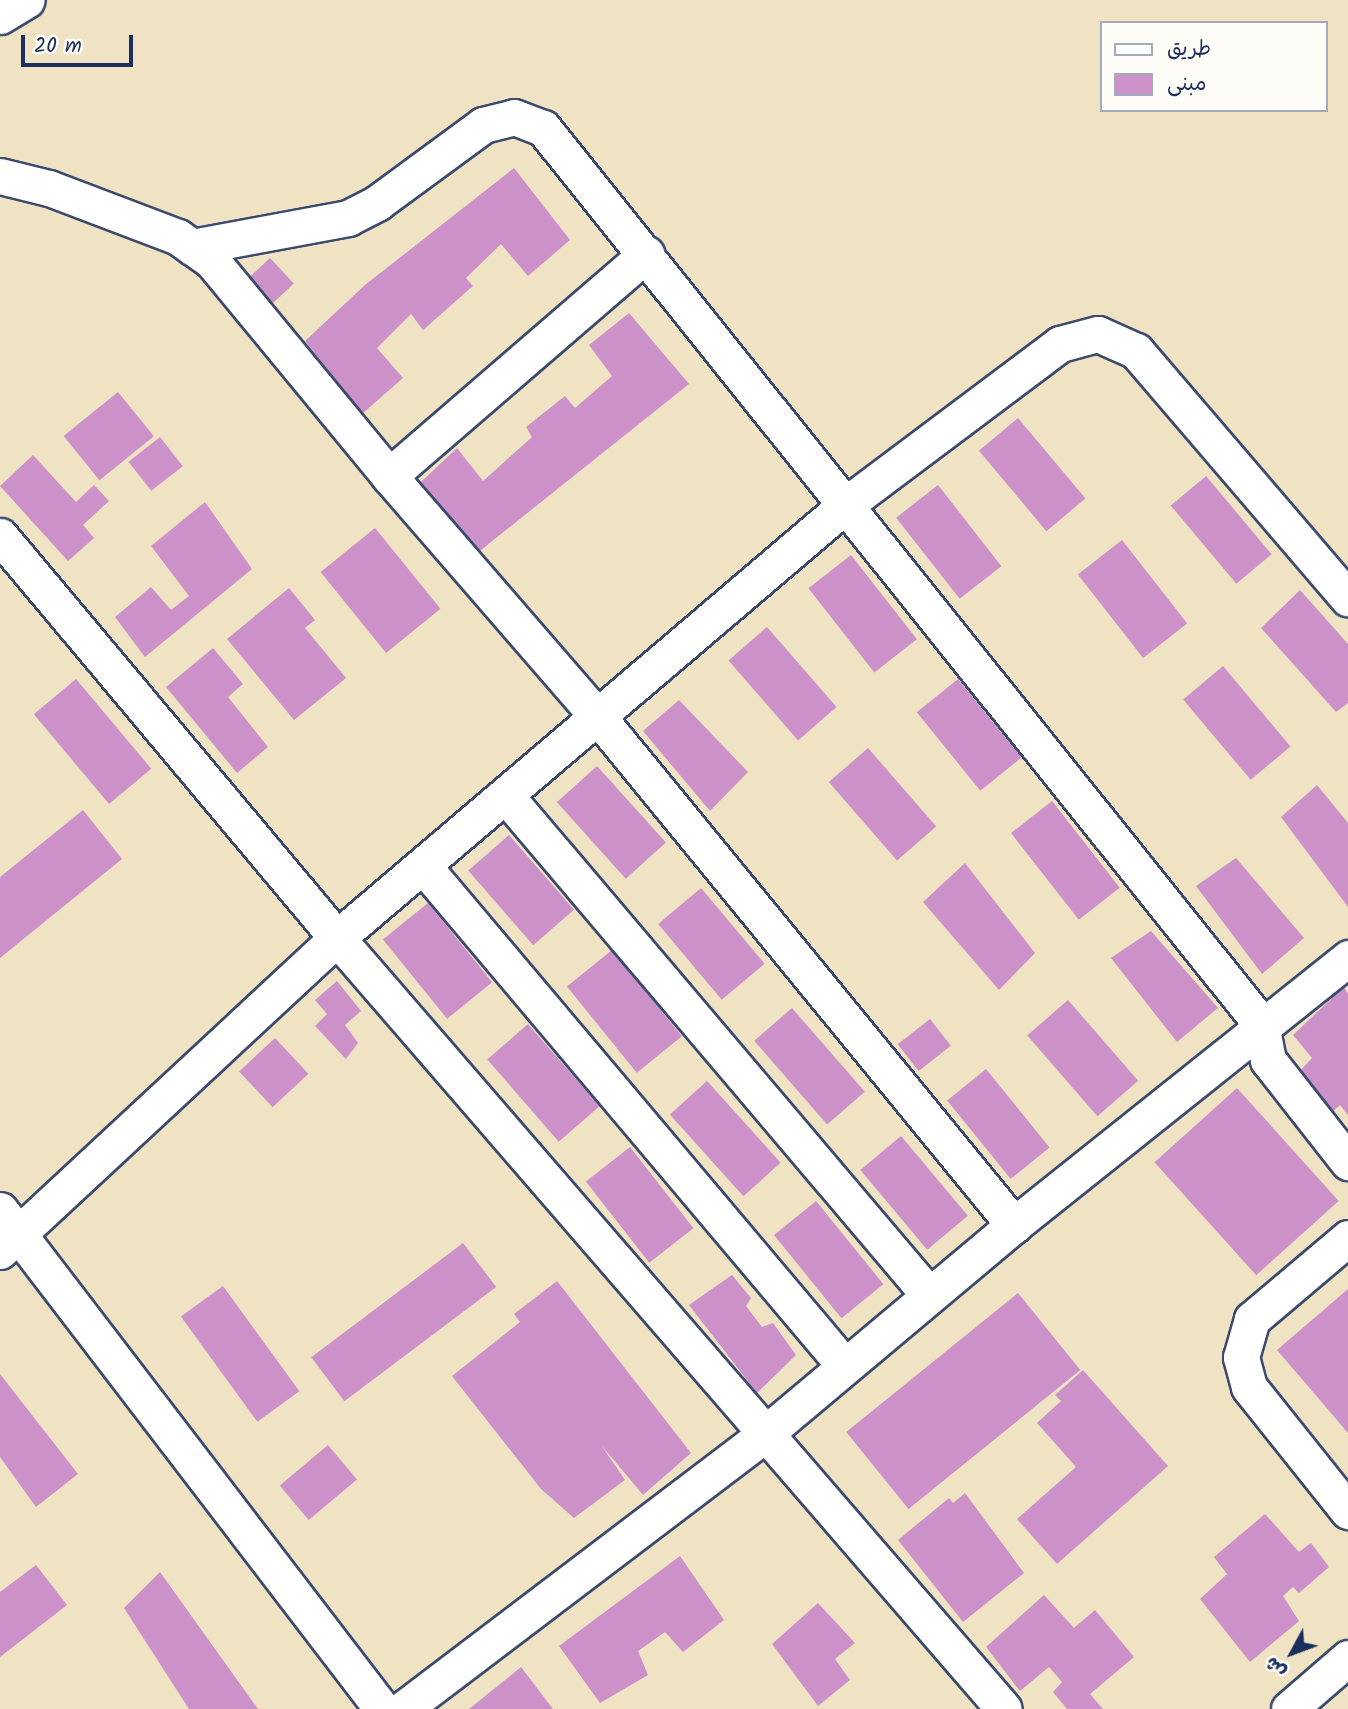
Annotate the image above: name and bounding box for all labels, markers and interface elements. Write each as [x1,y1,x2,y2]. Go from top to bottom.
scale bar [24,21,136,65]
legend [1100,21,1327,112]
text: 20 m [34,30,82,63]
text: طريق [1167,33,1211,66]
text: مبنى [1167,68,1206,101]
north arrow [1257,1618,1327,1688]
text: ش [1258,1649,1294,1685]

